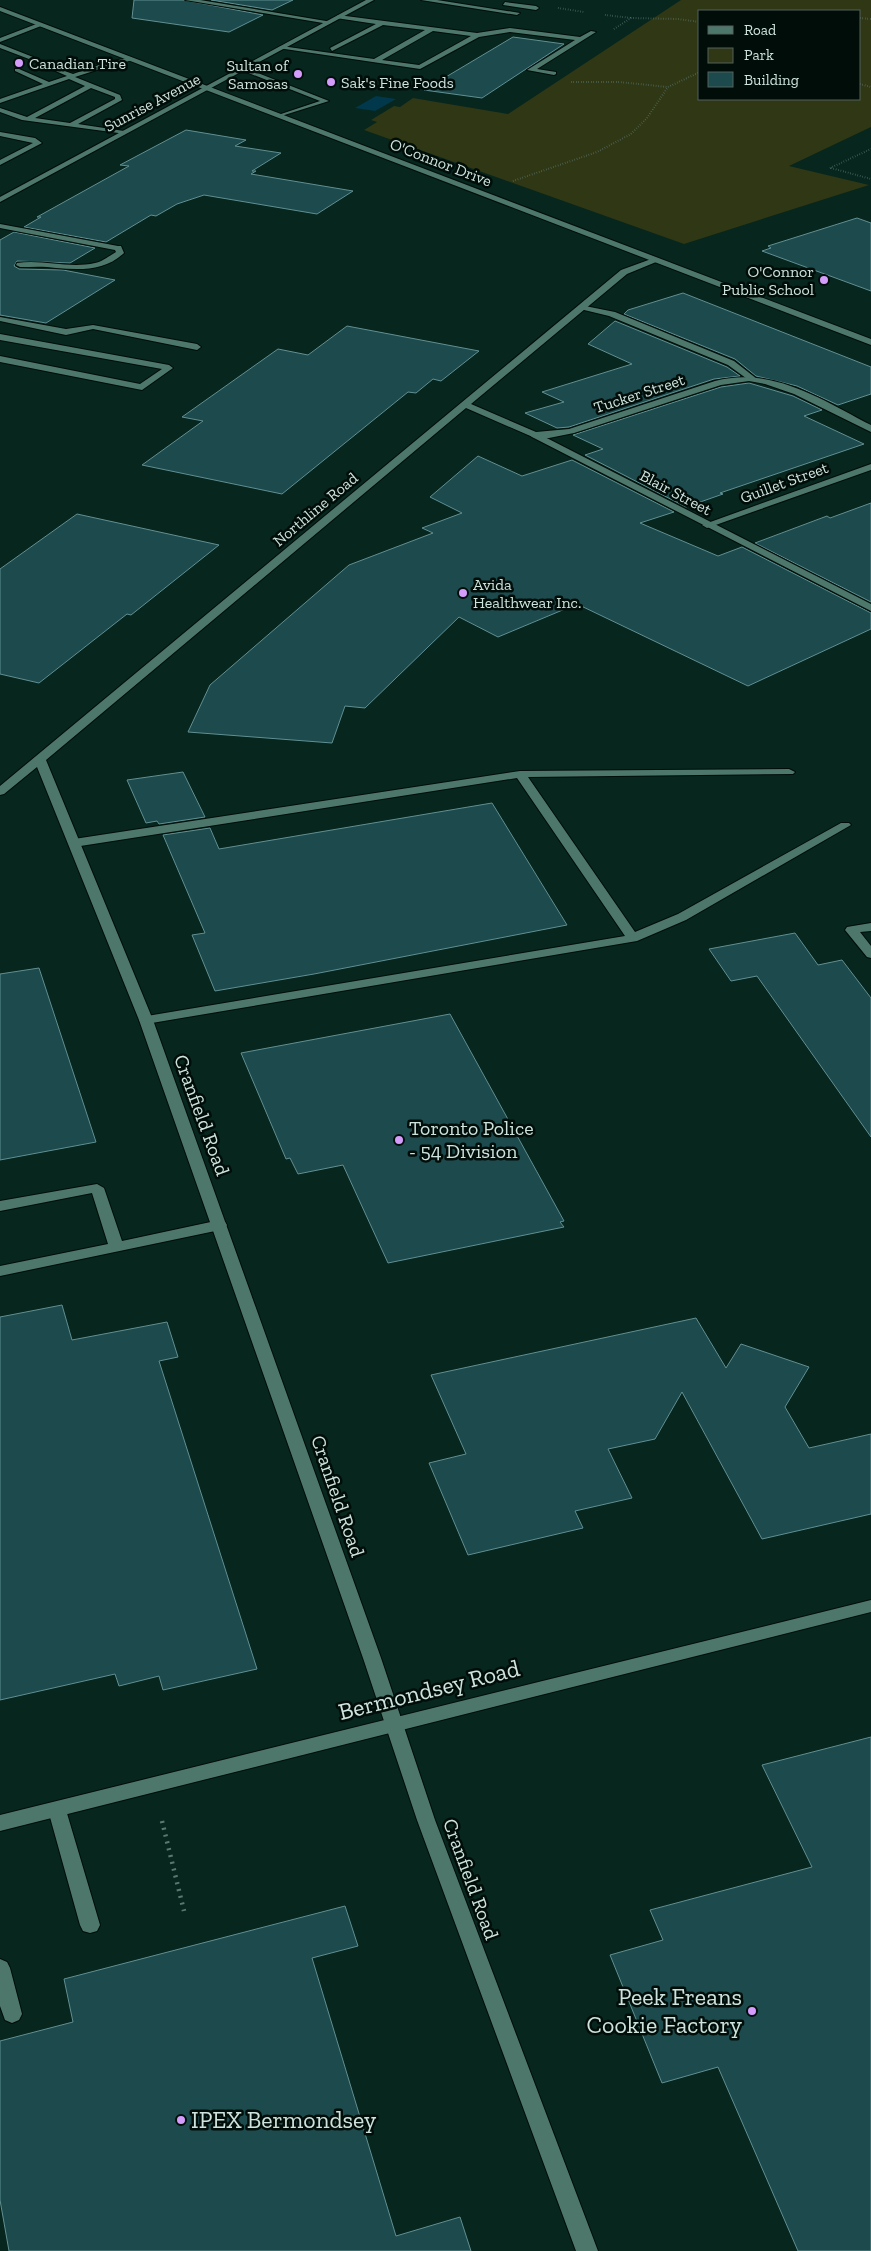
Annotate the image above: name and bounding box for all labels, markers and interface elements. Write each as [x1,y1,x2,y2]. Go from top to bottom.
legend [698,10,861,100]
text: Road [744,21,777,39]
text: Park [744,46,774,64]
place label: Canadian Tire [29,54,126,73]
place label: Sultan of Samosas [226,56,290,93]
marker: Canadian Tire [13,57,25,69]
marker: Sultan of Samosas [292,68,304,80]
street label: Sunrise Avenue [101,69,204,136]
text: Building [744,71,799,89]
place label: Sak's Fine Foods [341,73,454,92]
marker: Sak's Fine Foods [325,76,337,88]
street label: O'Connor Drive [387,134,494,191]
place label: O'Connor Public School [722,262,814,299]
marker: O'Connor Public School [818,274,830,286]
street label: Tucker Street [591,370,687,417]
street label: Guillet Street [738,458,831,507]
street label: Blair Street [637,466,715,519]
street label: Northline Road [269,468,362,550]
place label: Avida Healthwear Inc. [473,575,581,612]
marker: Avida Healthwear Inc. [457,587,469,599]
street label: Cranfield Road [169,1051,235,1179]
place label: Toronto Police - 54 Division [409,1116,534,1163]
marker: Toronto Police - 54 Division [393,1134,405,1146]
street label: Cranfield Road [306,1432,370,1560]
street label: Bermondsey Road [335,1653,523,1726]
street label: Cranfield Road [438,1815,504,1943]
place label: Peek Freans Cookie Factory [587,1982,743,2039]
marker: Peek Freans Cookie Factory [746,2005,758,2017]
place label: IPEX Bermondsey [191,2105,377,2134]
marker: IPEX Bermondsey [175,2114,187,2126]

